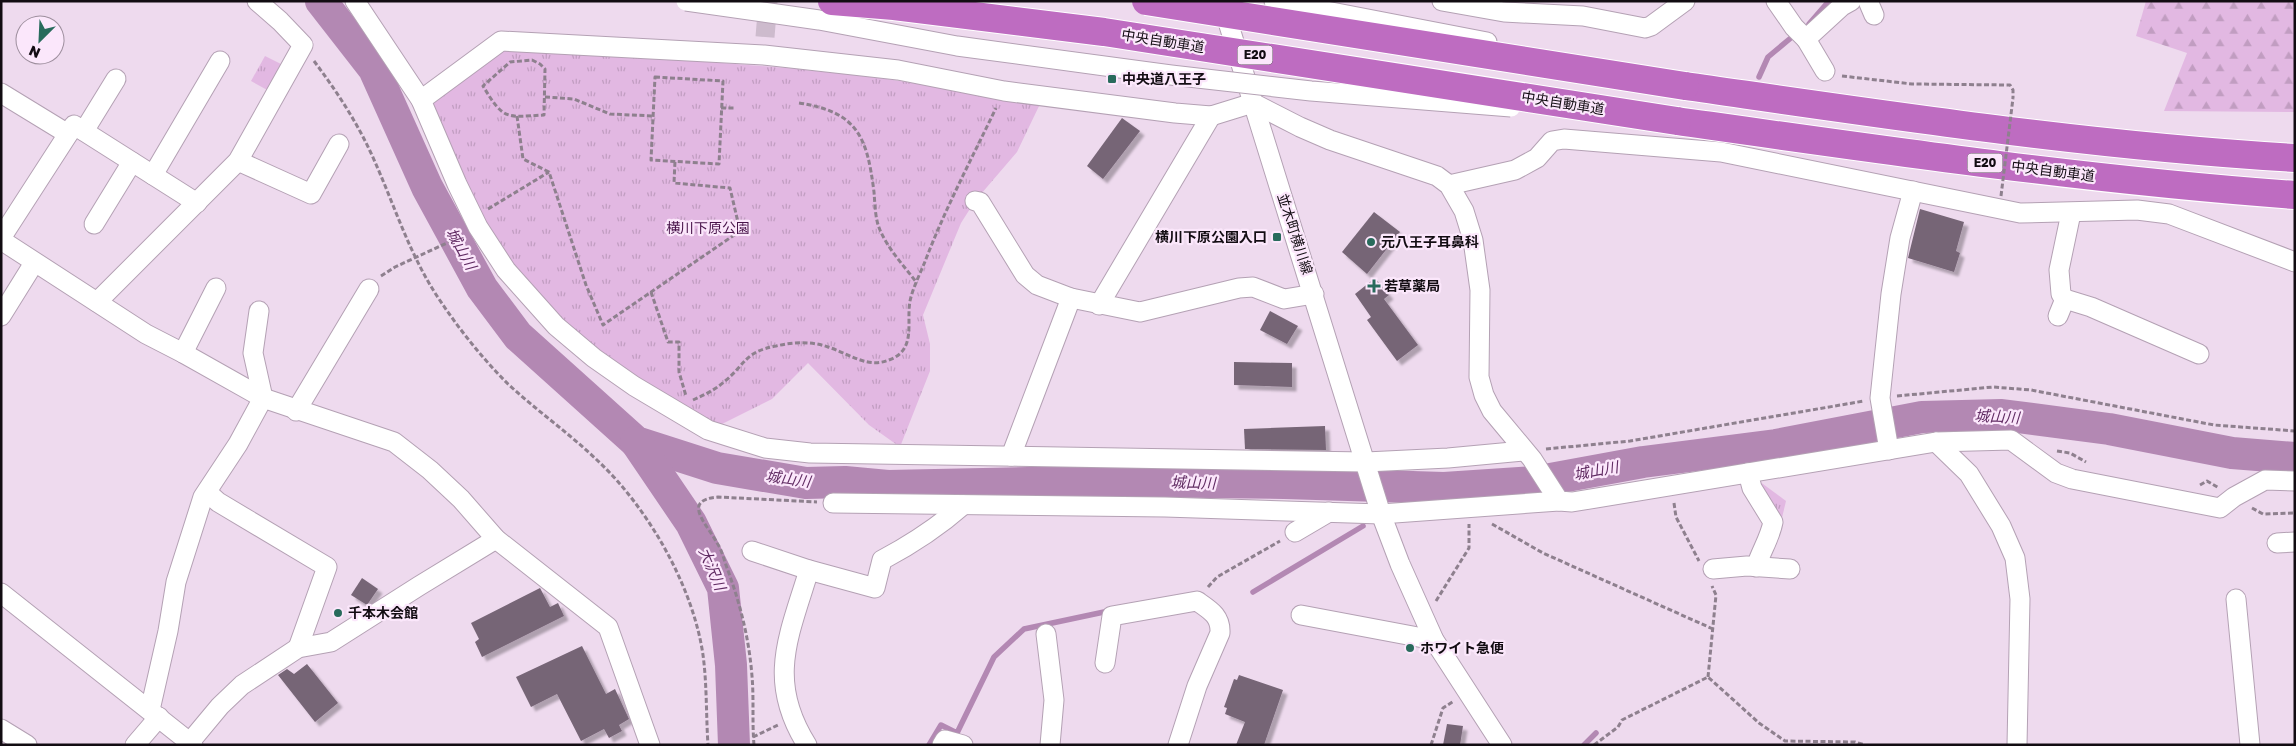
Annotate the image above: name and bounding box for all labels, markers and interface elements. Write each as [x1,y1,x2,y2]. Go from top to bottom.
north arrow [15,15,65,65]
street label: 中央自動車道 [1120,26,1206,55]
text: N [26,42,43,62]
road number: E20 [1238,46,1272,64]
place label: 中央道八王子 [1122,70,1206,87]
marker: 中央道八王子 [1106,73,1118,85]
street label: 中央自動車道 [1520,88,1606,117]
road number: E20 [1968,154,2002,172]
street label: 中央自動車道 [2010,157,2096,184]
street label: 並木町横川線 [1274,191,1317,276]
park label: 横川下原公園 [666,219,750,236]
water label: 城山川 [443,224,482,274]
place label: 横川下原公園入口 [1155,228,1267,245]
marker: 横川下原公園入口 [1271,231,1283,243]
place label: 元八王子耳鼻科 [1381,233,1479,250]
marker: 元八王子耳鼻科 [1365,236,1377,248]
place label: 若草薬局 [1384,277,1440,294]
marker: 若草薬局 [1368,280,1380,292]
water label: 城山川 [1974,406,2022,426]
water label: 城山川 [1572,457,1622,483]
water label: 城山川 [765,466,814,490]
water label: 城山川 [1170,473,1218,491]
water label: 大沢川 [696,544,731,595]
place label: 千本木会館 [348,604,418,621]
marker: 千本木会館 [332,607,344,619]
place label: ホワイト急便 [1420,639,1504,656]
marker: ホワイト急便 [1404,642,1416,654]

